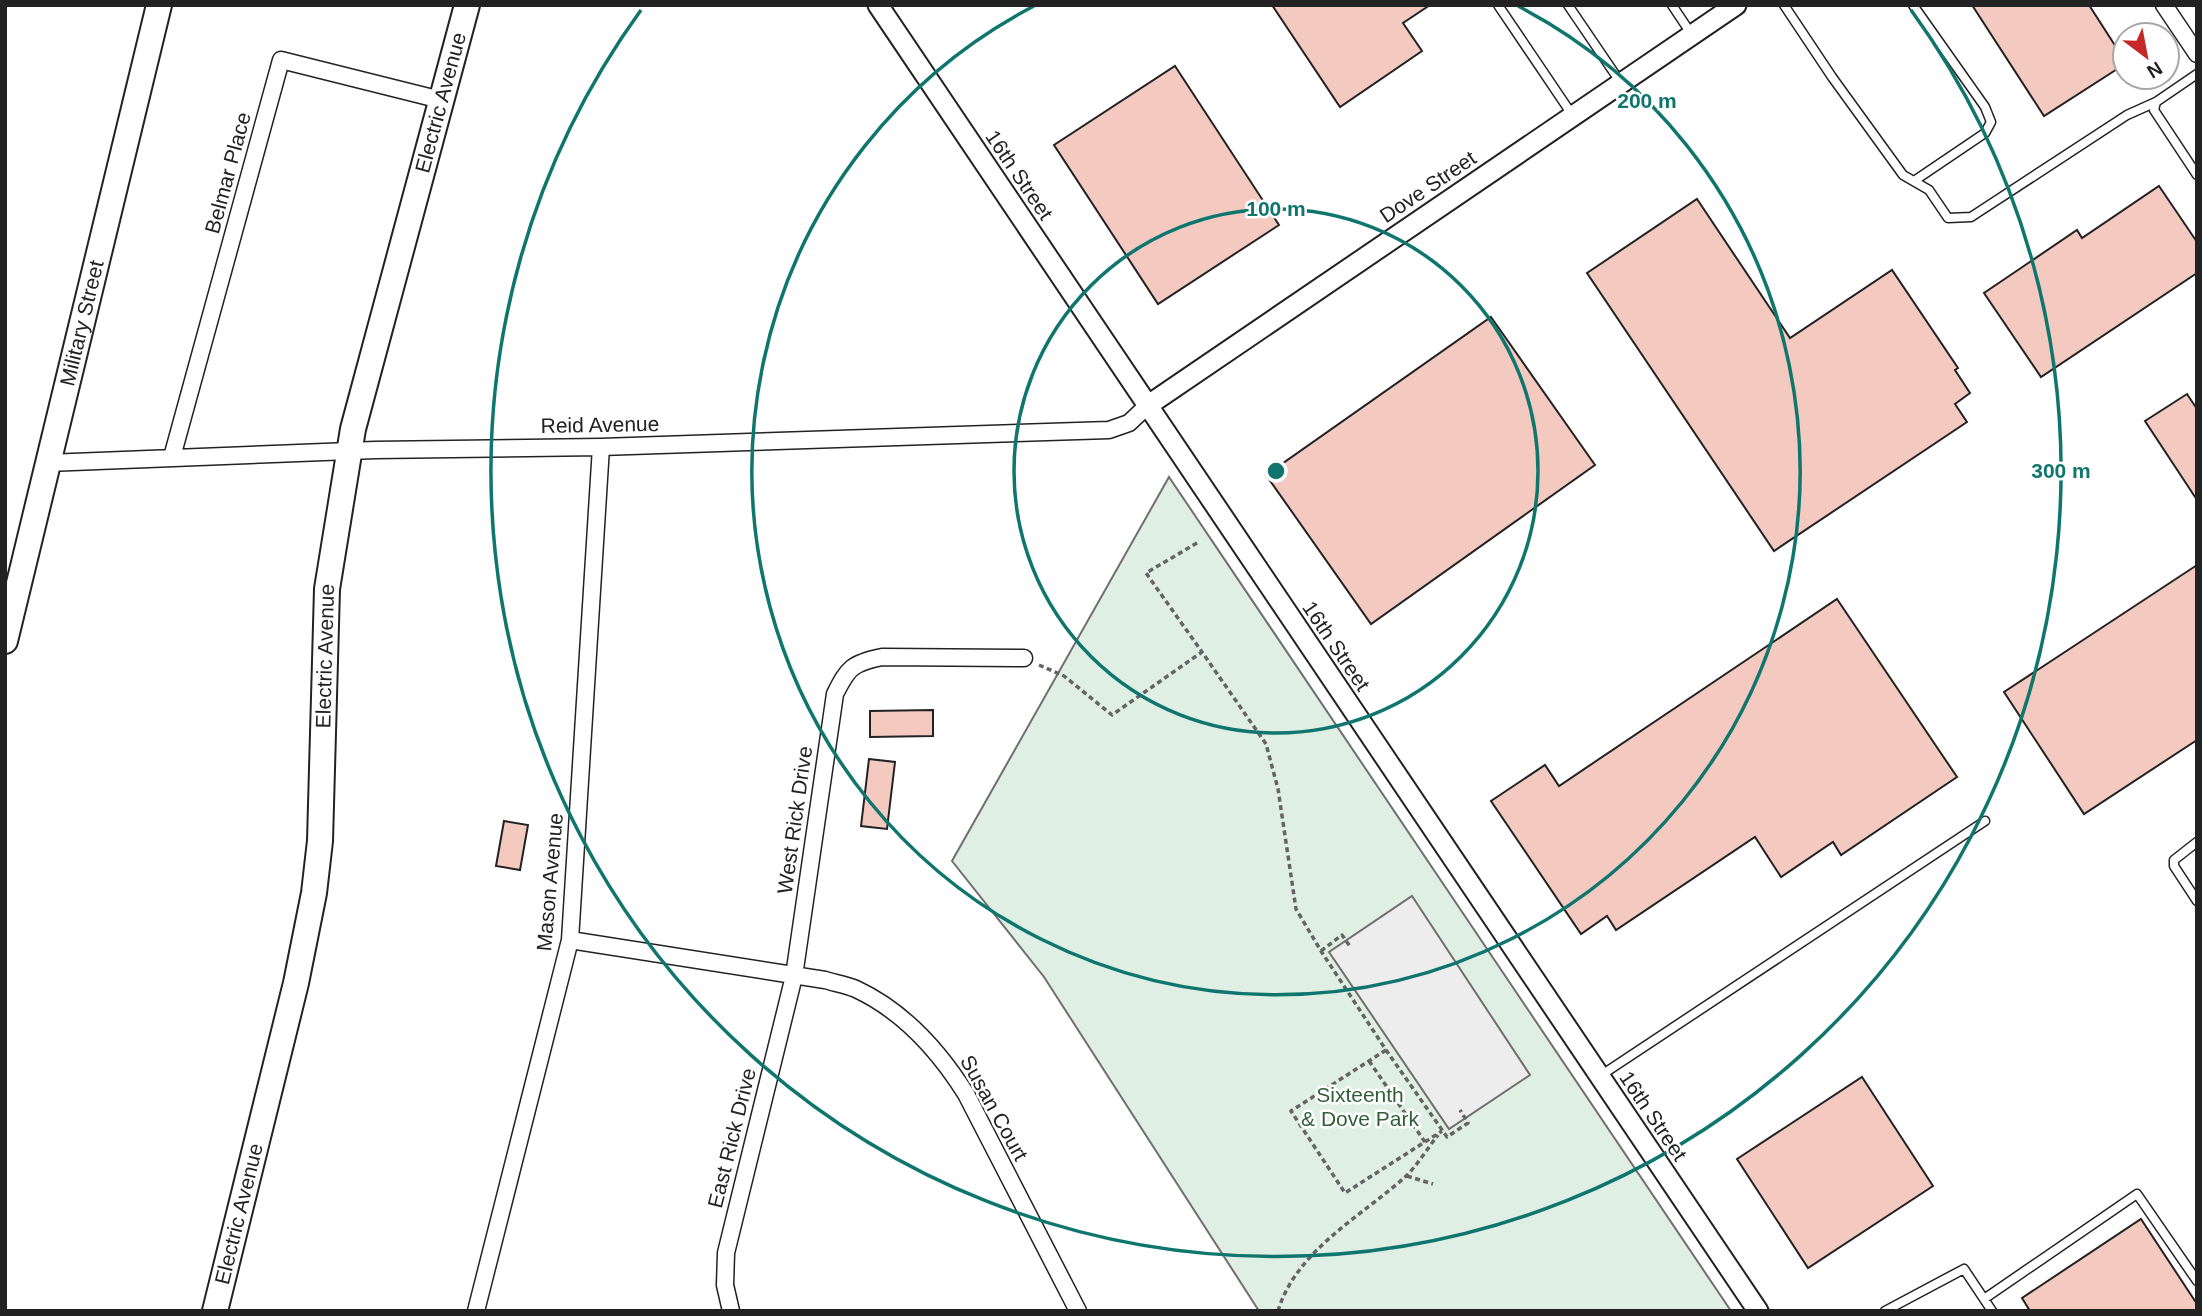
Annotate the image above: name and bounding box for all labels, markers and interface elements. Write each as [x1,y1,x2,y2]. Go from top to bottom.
north arrow [2111,21,2181,91]
street label: Electric Avenue [410,30,470,175]
text: N [2143,57,2166,83]
text: 200 m [1617,89,1677,112]
street label: Belmar Place [200,110,255,236]
street label: 16th Street [981,126,1058,224]
street label: Dove Street [1375,146,1480,227]
text: 100 m [1246,197,1306,220]
street label: Military Street [55,258,108,388]
street label: Reid Avenue [540,412,660,437]
centre of rings [1264,459,1288,483]
text: 300 m [2031,459,2091,482]
street label: Electric Avenue [311,584,338,729]
street label: 16th Street [1298,597,1375,695]
street label: West Rick Drive [773,745,816,895]
street label: Mason Avenue [532,812,567,952]
street label: Susan Court [956,1051,1033,1165]
street label: East Rick Drive [703,1065,760,1210]
street label: 16th Street [1615,1067,1692,1165]
park label: Sixteenth & Dove Park [1301,1083,1419,1130]
street label: Electric Avenue [210,1141,267,1287]

